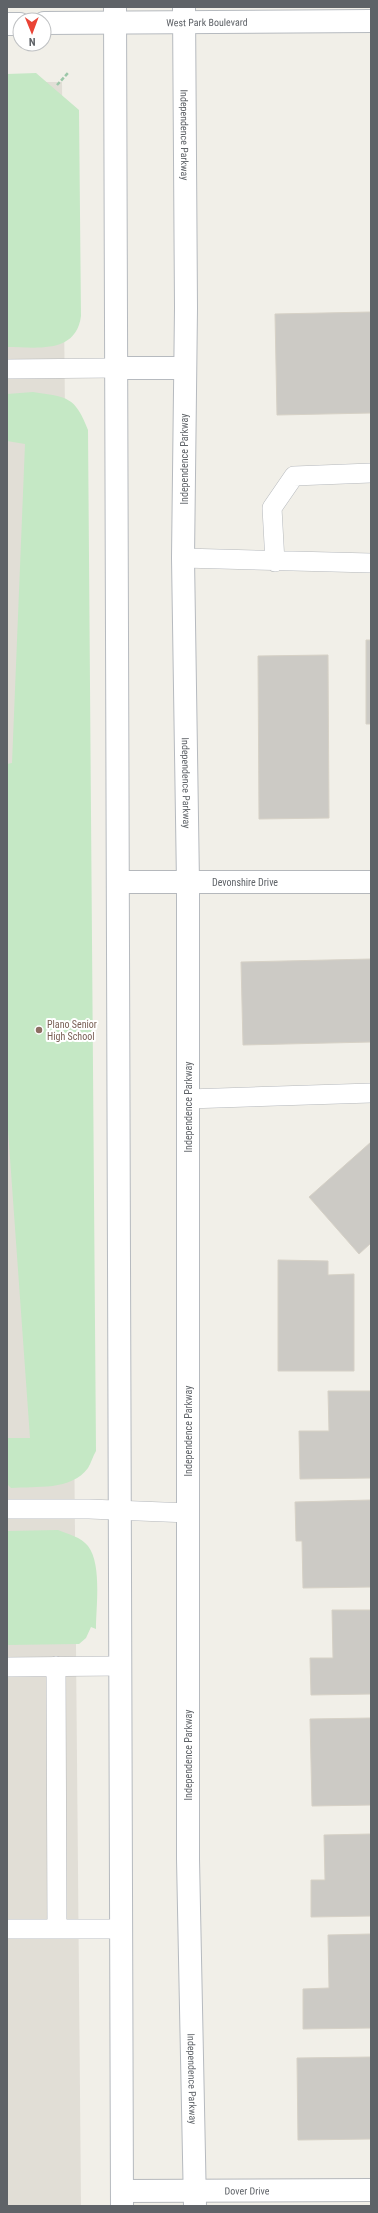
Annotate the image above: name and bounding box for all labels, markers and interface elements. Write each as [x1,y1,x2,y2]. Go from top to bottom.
north arrow [12,12,52,52]
street label: West Park Boulevard [166,17,248,28]
text: N [28,35,36,48]
street label: Independence Parkway [179,90,190,180]
street label: Independence Parkway [179,414,190,504]
street label: Independence Parkway [180,737,192,828]
street label: Devonshire Drive [212,877,278,888]
place label: Plano Senior High School [47,1019,97,1042]
marker: Plano Senior High School [34,1025,44,1035]
street label: Independence Parkway [183,1062,194,1152]
street label: Independence Parkway [183,1386,194,1476]
street label: Independence Parkway [183,1710,194,1800]
street label: Independence Parkway [186,2033,198,2124]
street label: Dover Drive [225,2185,270,2197]

